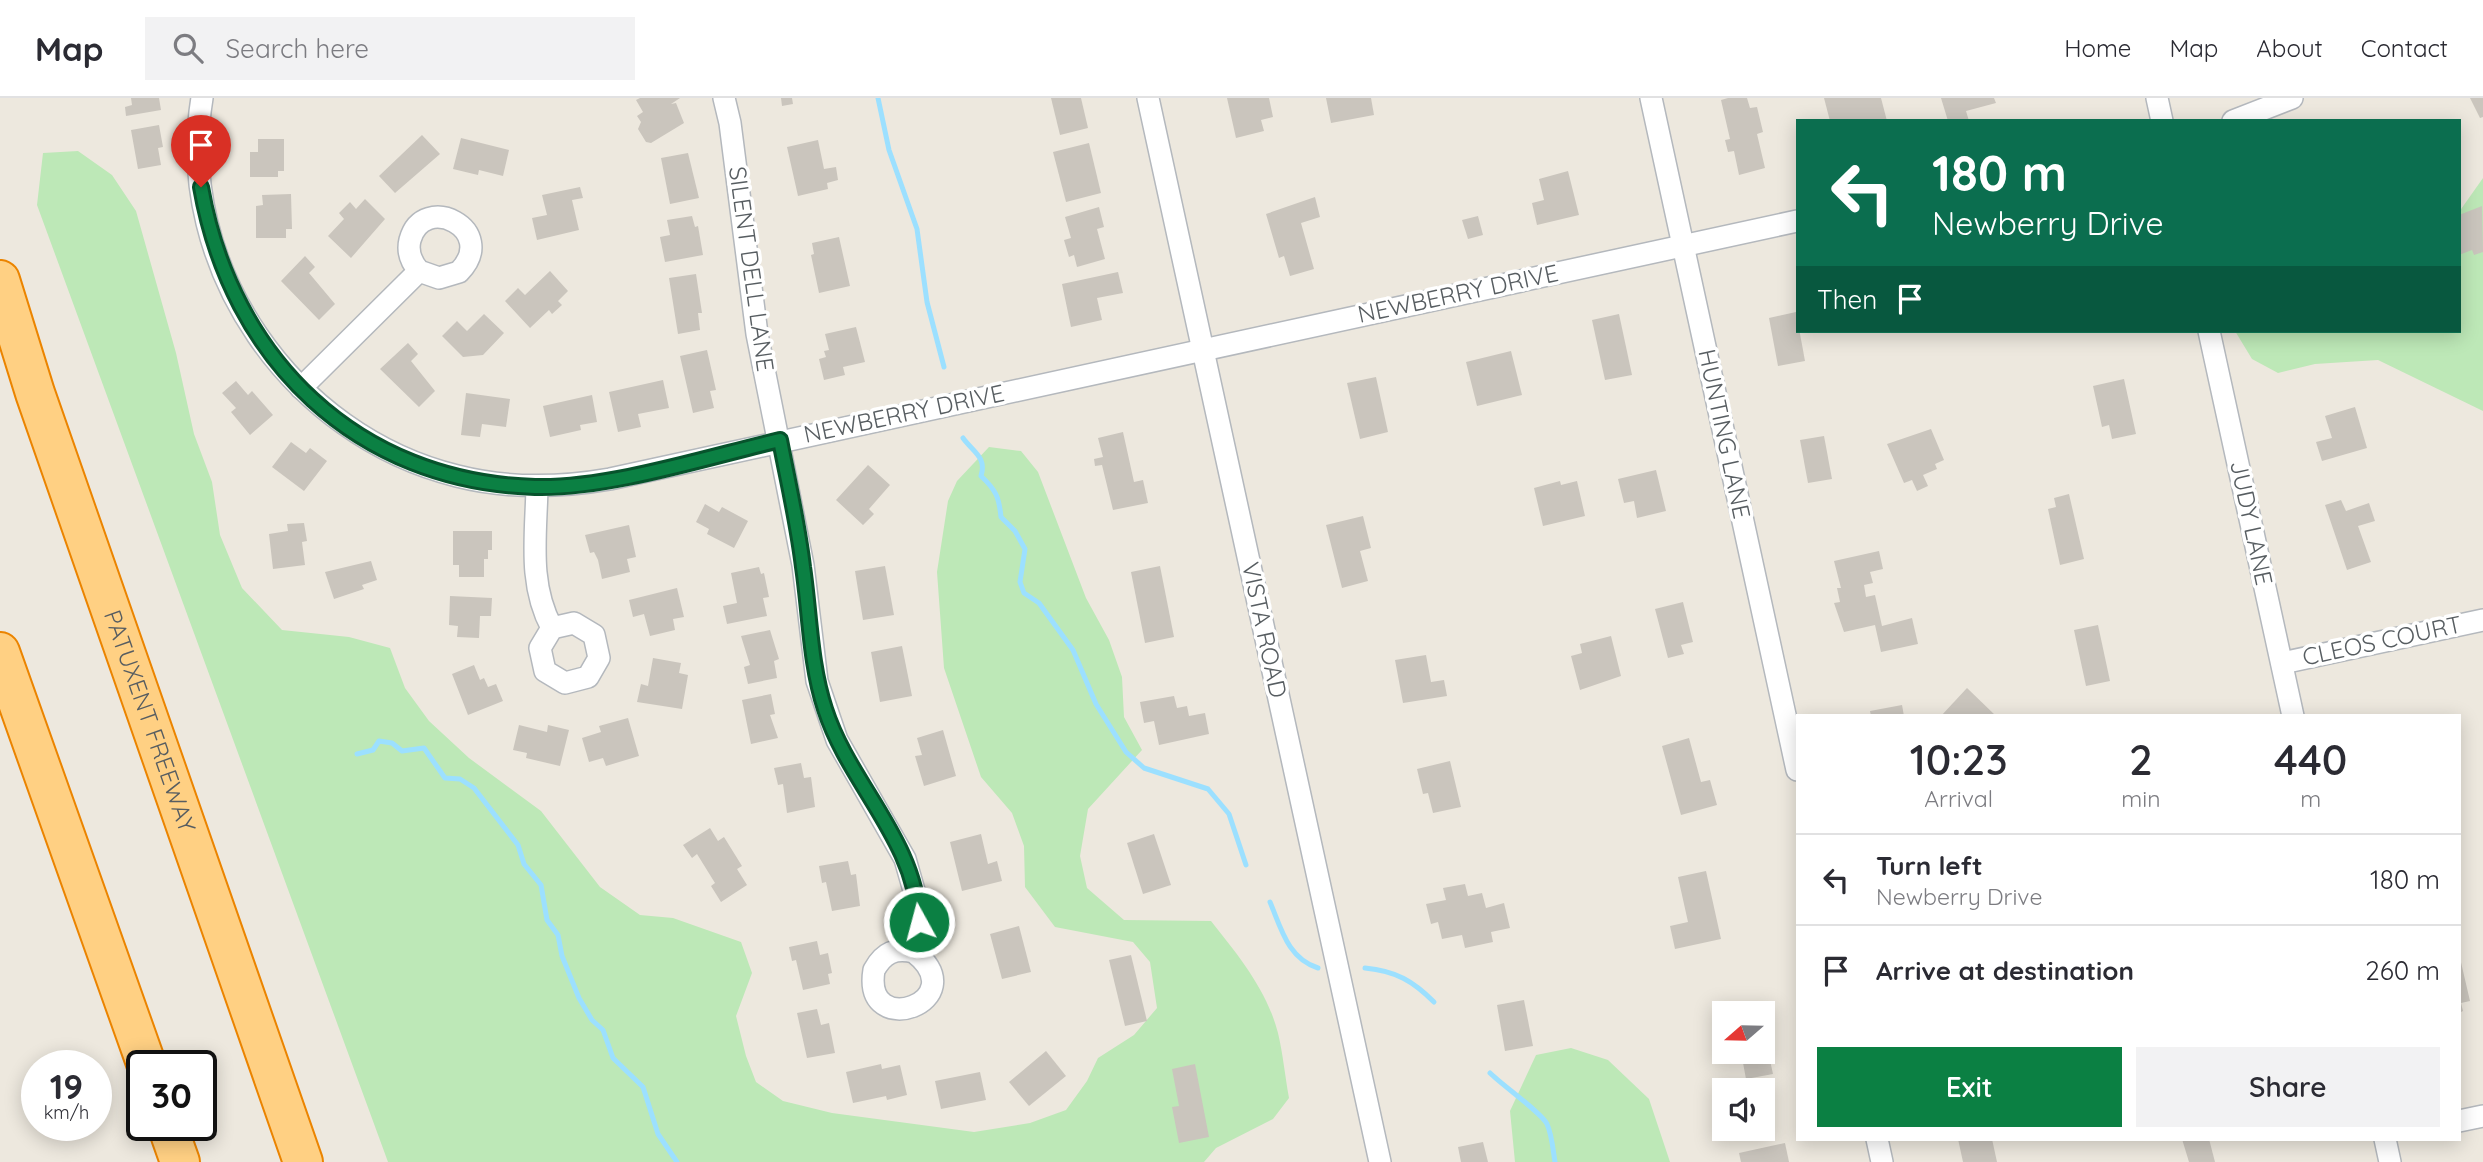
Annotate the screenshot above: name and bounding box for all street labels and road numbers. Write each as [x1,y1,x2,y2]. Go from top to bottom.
street label: SILENT DELL LANE [723,164,781,373]
street label: NEWBERRY DRIVE [1355,257,1561,329]
street label: HUNTING LANE [1692,346,1758,521]
street label: NEWBERRY DRIVE [801,377,1007,449]
street label: JUDY LANE [2224,458,2280,588]
street label: VISTA ROAD [1236,559,1294,700]
street label: PATUXENT FREEWAY [98,606,203,836]
street label: CLEOS COURT [2299,609,2464,672]

